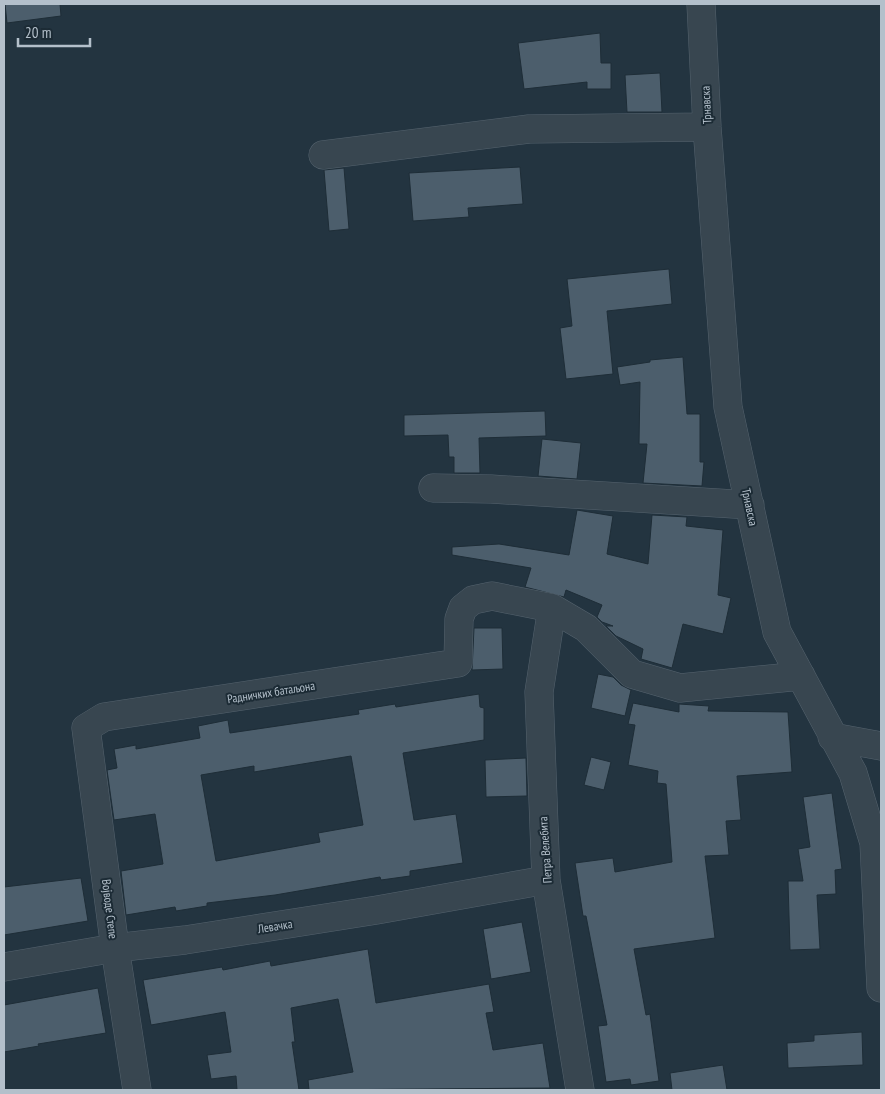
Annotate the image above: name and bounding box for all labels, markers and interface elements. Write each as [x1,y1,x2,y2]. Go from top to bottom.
scale bar [18,15,90,47]
text: 20 m [25,23,51,42]
street label: Трнавска [698,85,714,124]
street label: Трнавска [739,487,761,527]
street label: Радничких батаљона [226,678,316,706]
street label: Петра Велебита [535,816,555,884]
street label: Војводе Степе [99,878,121,940]
street label: Левачка [256,916,294,936]

